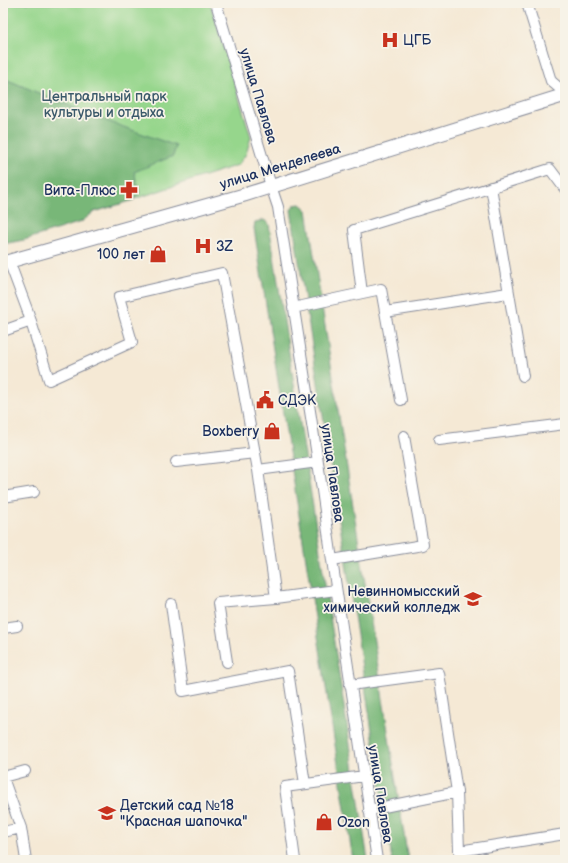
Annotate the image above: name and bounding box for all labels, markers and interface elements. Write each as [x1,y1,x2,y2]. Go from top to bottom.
hospital icon: ЦГБ [380,30,400,50]
place label: ЦГБ [403,32,431,49]
street label: улица Павлова [236,46,281,147]
park label: Центральный парк культуры и отдыха [41,88,167,121]
street label: улица Менделеева [218,140,343,193]
pharmacy icon: Вита-Плюс [119,180,139,200]
place label: Вита-Плюс [44,182,116,199]
hospital icon: 3Z [193,236,213,256]
place label: 3Z [216,238,234,255]
shop icon: 100 лет [148,244,168,264]
place label: 100 лет [97,246,145,263]
public building icon: СДЭК [255,390,275,410]
place label: СДЭК [278,392,317,409]
shop icon: Boxberry [262,421,282,441]
place label: Boxberry [202,423,260,440]
street label: улица Павлова [317,423,348,524]
place label: Невинномысский химический колледж [324,583,460,616]
school or university icon: Невинномысский химический колледж [463,589,483,609]
street label: улица Павлова [364,744,397,845]
place label: Детский сад №18 "Красная шапочка" [120,797,247,830]
school or university icon: Детский сад №18 "Красная шапочка" [97,803,117,823]
shop icon: Ozon [314,812,334,832]
place label: Ozon [337,814,370,831]

